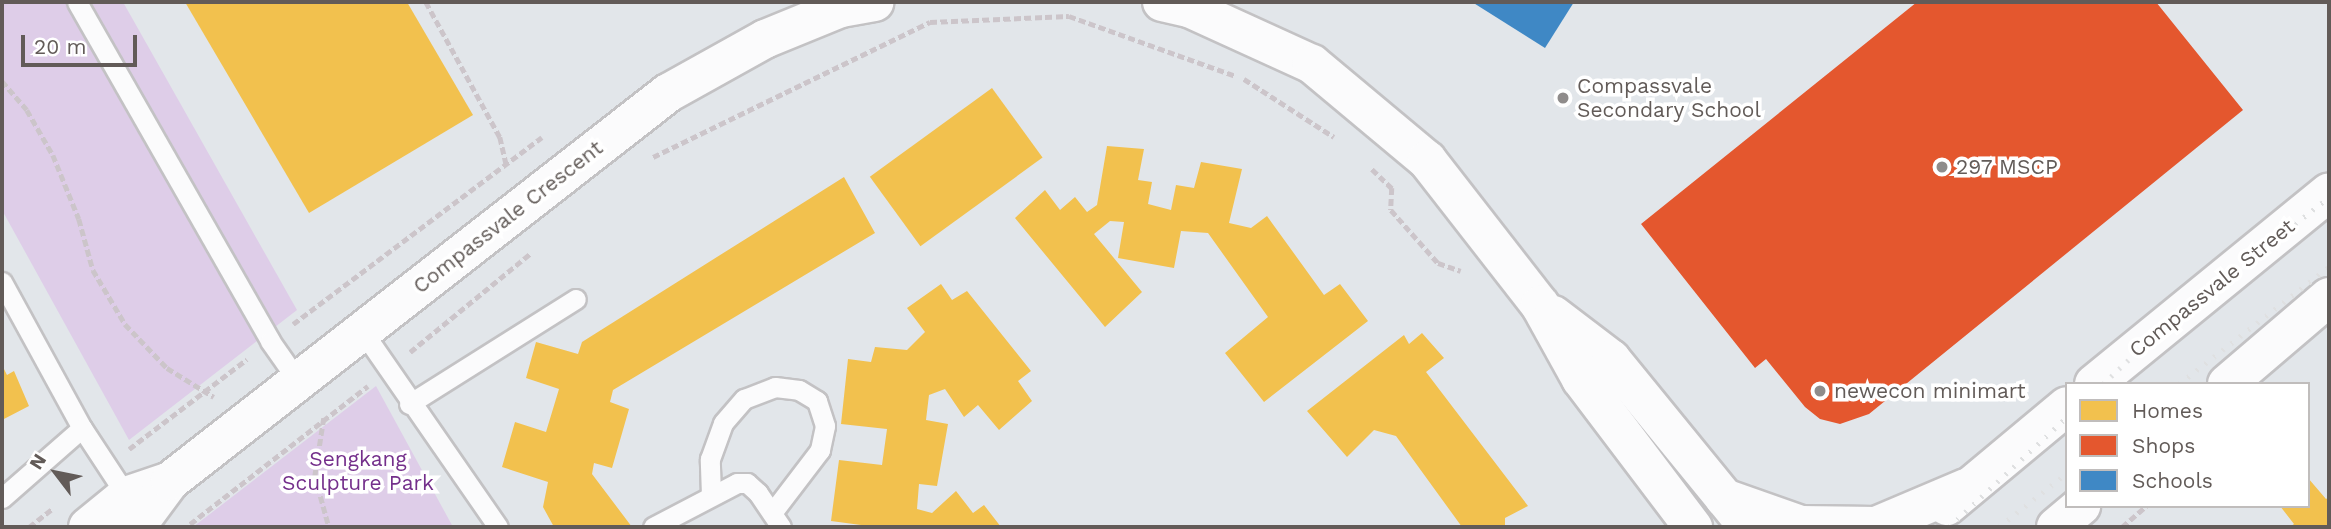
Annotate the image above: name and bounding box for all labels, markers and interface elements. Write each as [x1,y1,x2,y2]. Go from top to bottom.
scale bar [24,21,140,65]
text: 20 m [34,34,86,59]
place label: Compassvale Secondary School [1577,73,1761,123]
marker: Compassvale Secondary School [1555,90,1571,106]
street label: Compassvale Crescent [408,135,608,299]
place label: 297 MSCP [1956,154,2058,180]
marker: 297 MSCP [1934,159,1950,175]
street label: Compassvale Street [2124,214,2300,362]
place label: newecon minimart [1834,378,2026,404]
legend [2065,382,2310,508]
marker: newecon minimart [1812,383,1828,399]
text: Homes [2132,398,2203,423]
text: Shops [2132,433,2195,458]
north arrow [21,438,91,508]
park label: Sengkang Sculpture Park [282,446,434,496]
text: N [24,450,51,474]
text: Schools [2132,468,2213,493]

